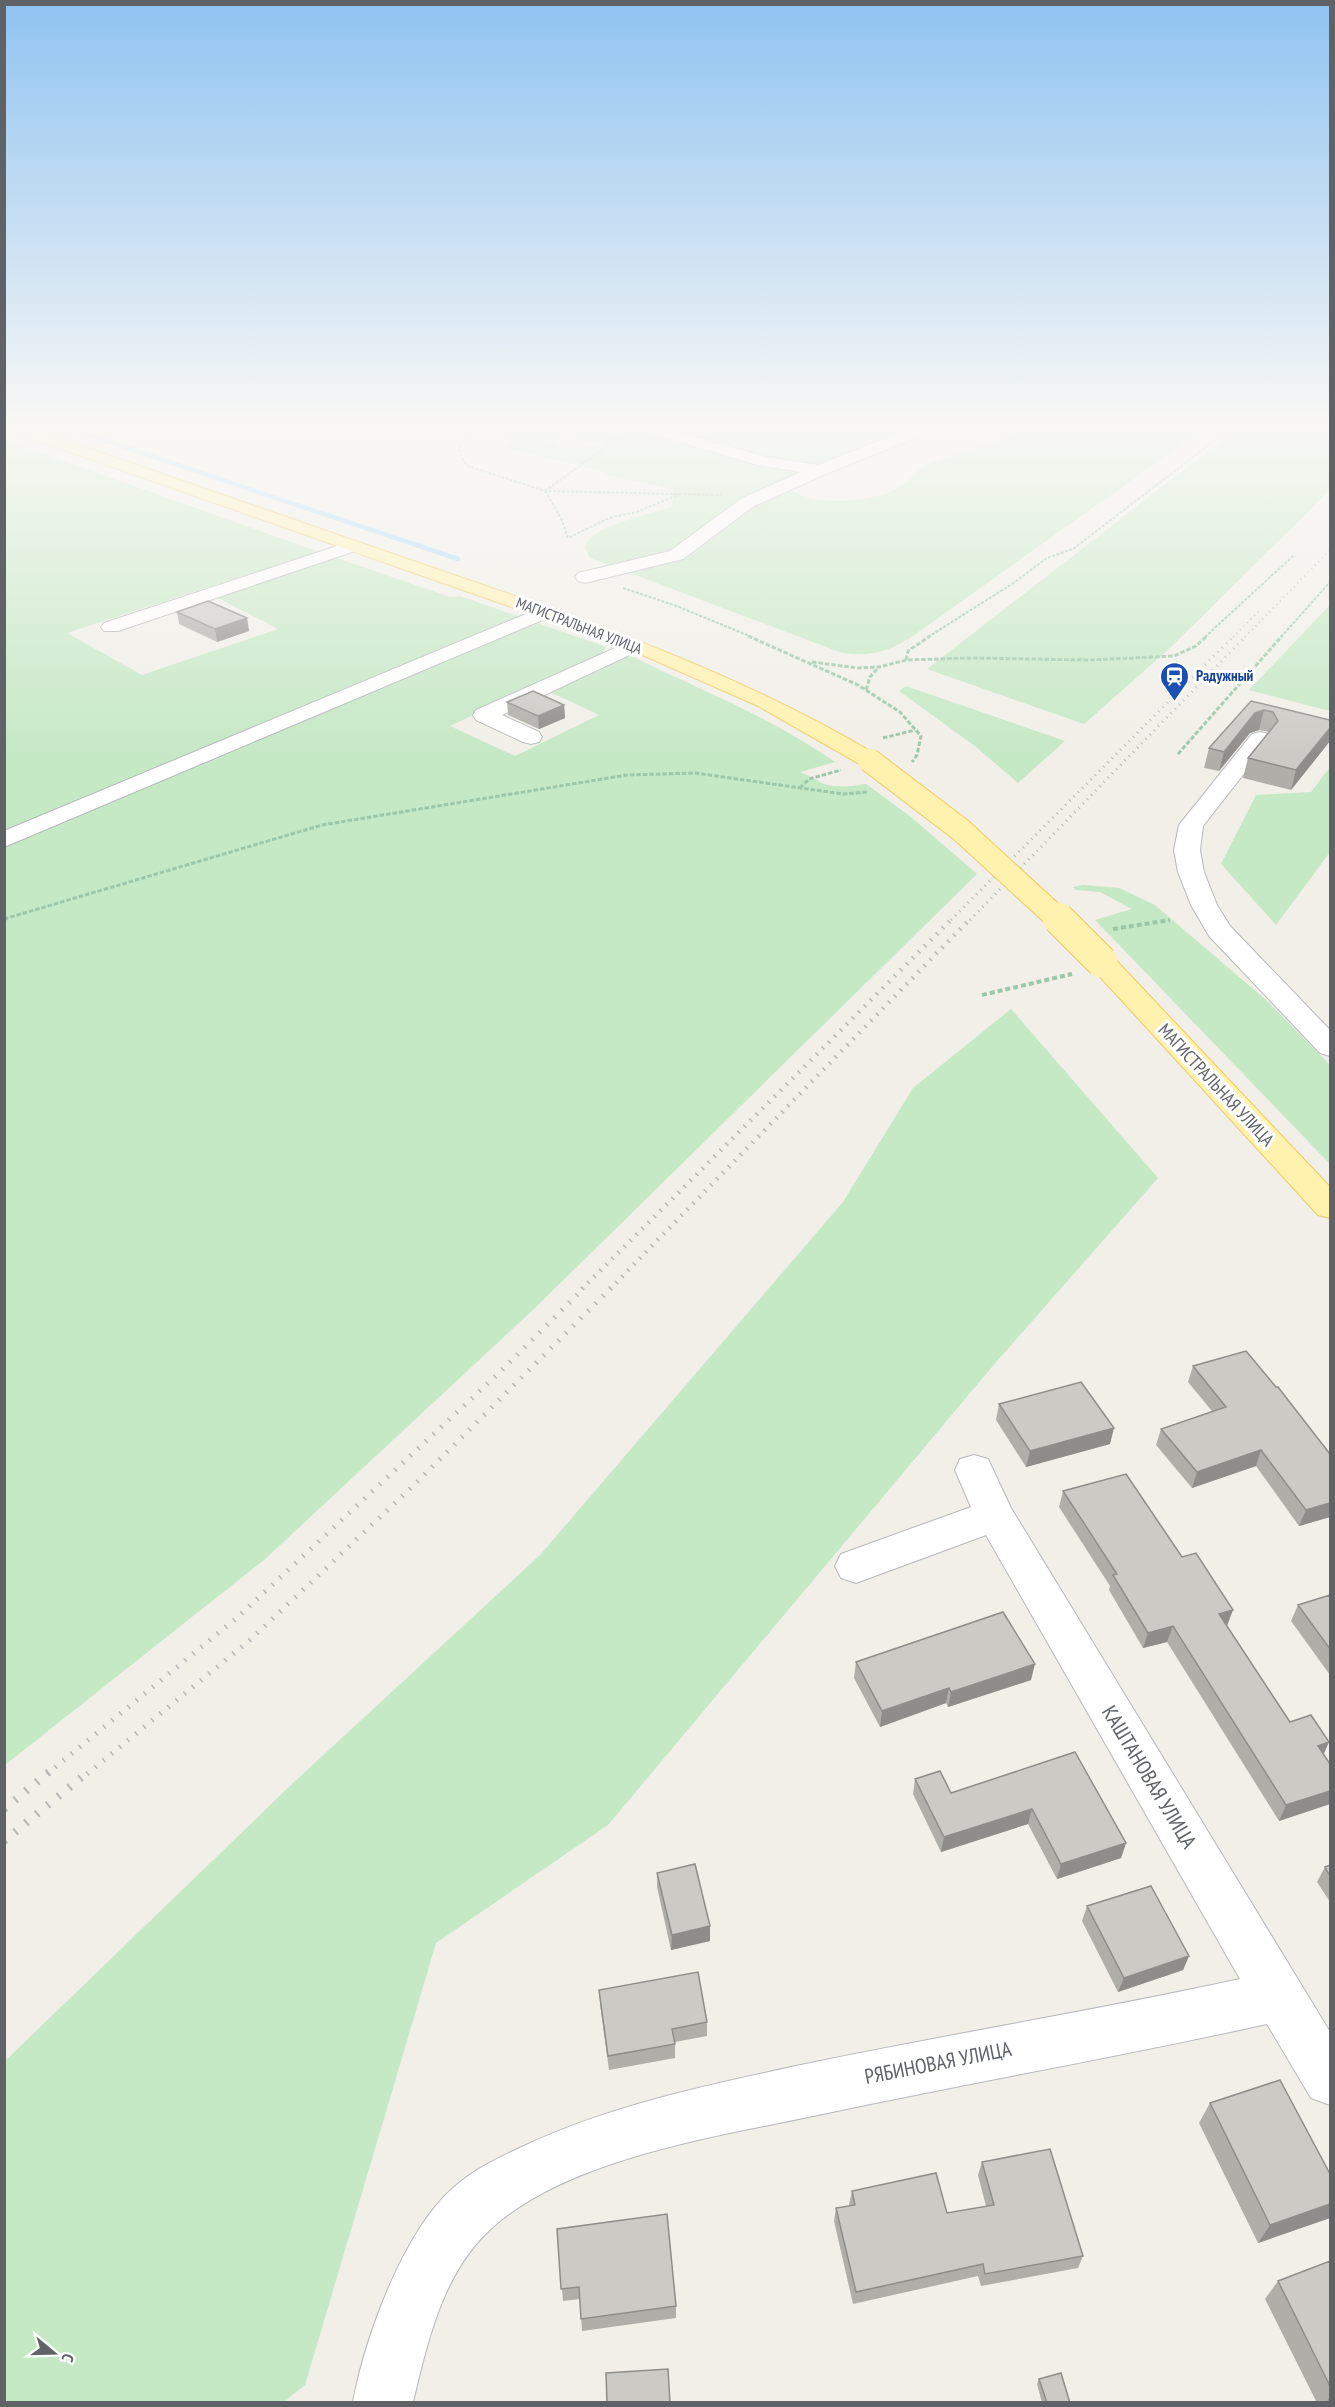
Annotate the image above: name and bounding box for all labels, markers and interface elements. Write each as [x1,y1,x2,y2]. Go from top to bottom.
street label: МАГИСТРАЛЬНАЯ УЛИЦА [514,593,646,659]
station icon: Радужный [1159,660,1191,702]
place label: Радужный [1196,666,1254,685]
street label: МАГИСТРАЛЬНАЯ УЛИЦА [1153,1018,1280,1151]
street label: КАШТАНОВАЯ УЛИЦА [1096,1700,1203,1853]
street label: РЯБИНОВАЯ УЛИЦА [862,2035,1014,2090]
north arrow [24,2323,84,2383]
text: С [57,2351,79,2365]

